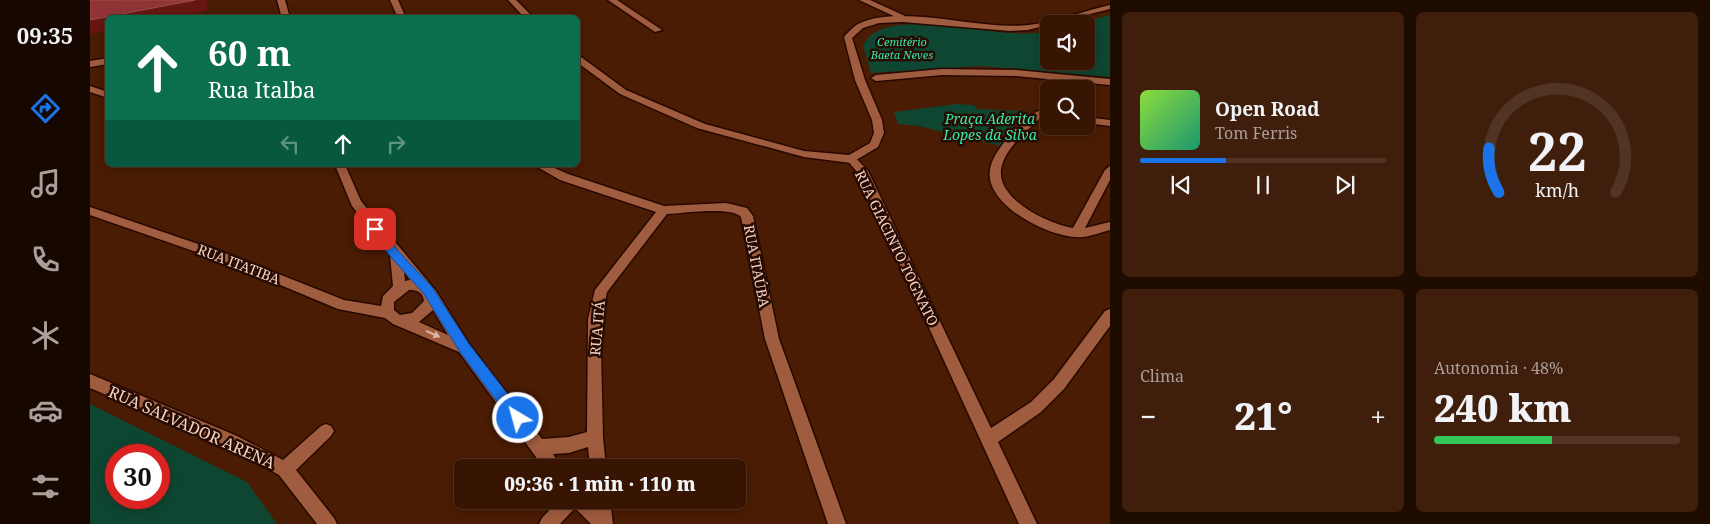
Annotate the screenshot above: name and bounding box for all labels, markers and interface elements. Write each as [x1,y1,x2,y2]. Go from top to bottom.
map controls [1040,15,1095,135]
button: sound [1040,15,1095,70]
text: 09:35 [17,20,73,50]
text: 60 m [208,29,291,76]
park label: Cemitério Baeta Neves [870,34,933,62]
icon: ahead [125,35,190,100]
text: Rua Italba [208,74,315,104]
button: search [1040,80,1095,135]
icon: directions [28,91,63,126]
text: Open Road [1215,96,1320,122]
park label: Praça Aderita Lopes da Silva [942,109,1038,144]
text: 22 [1528,115,1586,186]
text: Tom Ferris [1215,122,1297,144]
icon: left [276,130,304,158]
icon: ahead [329,130,357,158]
icon: right [382,130,410,158]
icon: music [28,166,63,201]
street label: RUA GIACINTO TOGNATO [851,167,943,329]
icon: previous [1167,171,1195,199]
icon: pause [1249,171,1277,199]
icon: next [1331,171,1359,199]
text: km/h [1535,178,1579,202]
pin [354,208,396,250]
icon: arrive [361,215,389,243]
street label: RUA ITAÚBA [740,223,774,309]
street label: RUA ITATIBA [195,240,283,288]
icon: phone [28,242,63,277]
street label: RUA ITÁ [585,300,609,356]
icon: climate [28,318,63,353]
one-way arrow [426,331,440,339]
text: Autonomia · 48% [1434,357,1563,379]
text: Clima [1140,365,1184,387]
street label: RUA SALVADOR ARENA [105,380,279,474]
text: 240 km [1434,381,1572,433]
text: 21° [1234,389,1292,441]
position arrow [491,391,543,443]
icon: car [28,393,63,428]
text: − [1140,397,1156,435]
text: + [1370,397,1386,435]
speed limit sign: 30 [105,444,170,509]
icon: filters [28,469,63,504]
text: 09:36 · 1 min · 110 m [504,471,696,497]

